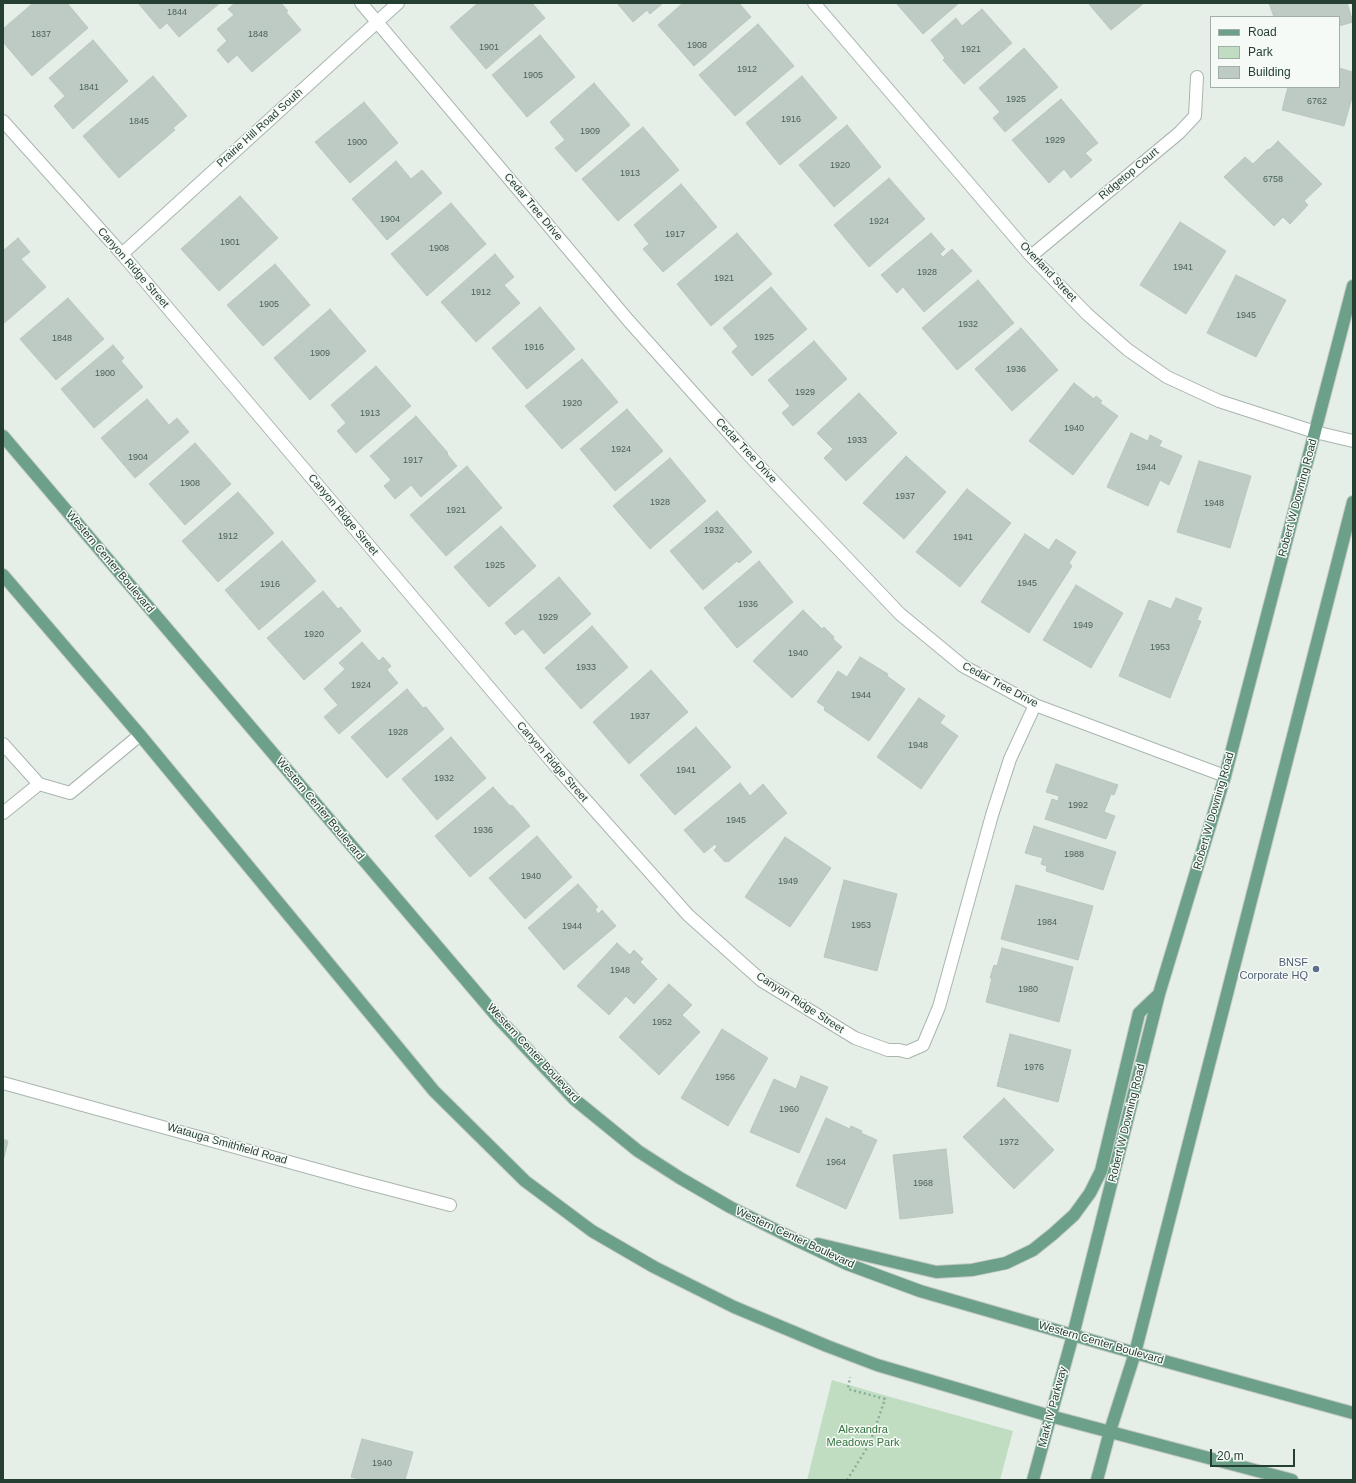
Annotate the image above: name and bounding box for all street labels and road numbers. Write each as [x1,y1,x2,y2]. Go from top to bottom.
street label: Prairie Hill Road South [214,86,306,170]
street label: Ridgetop Court [1096,145,1162,203]
street label: Cedar Tree Drive [501,171,565,243]
street label: Canyon Ridge Street [95,225,171,311]
street label: Overland Street [1017,239,1079,305]
street label: Cedar Tree Drive [713,416,779,486]
street label: Robert W Downing Road [1276,438,1320,558]
street label: Canyon Ridge Street [305,472,381,558]
street label: Western Center Boulevard [63,508,157,616]
street label: Cedar Tree Drive [960,659,1040,711]
street label: Canyon Ridge Street [514,719,590,805]
street label: Robert W Downing Road [1191,751,1237,871]
street label: Western Center Boulevard [273,755,367,863]
street label: Canyon Ridge Street [754,970,846,1036]
street label: Western Center Boulevard [484,1001,582,1105]
street label: Robert W Downing Road [1106,1062,1148,1184]
street label: Watauga Smithfield Road [165,1121,289,1167]
street label: Western Center Boulevard [734,1205,856,1271]
street label: Western Center Boulevard [1037,1319,1165,1367]
street label: Mark IV Parkway [1036,1365,1070,1449]

